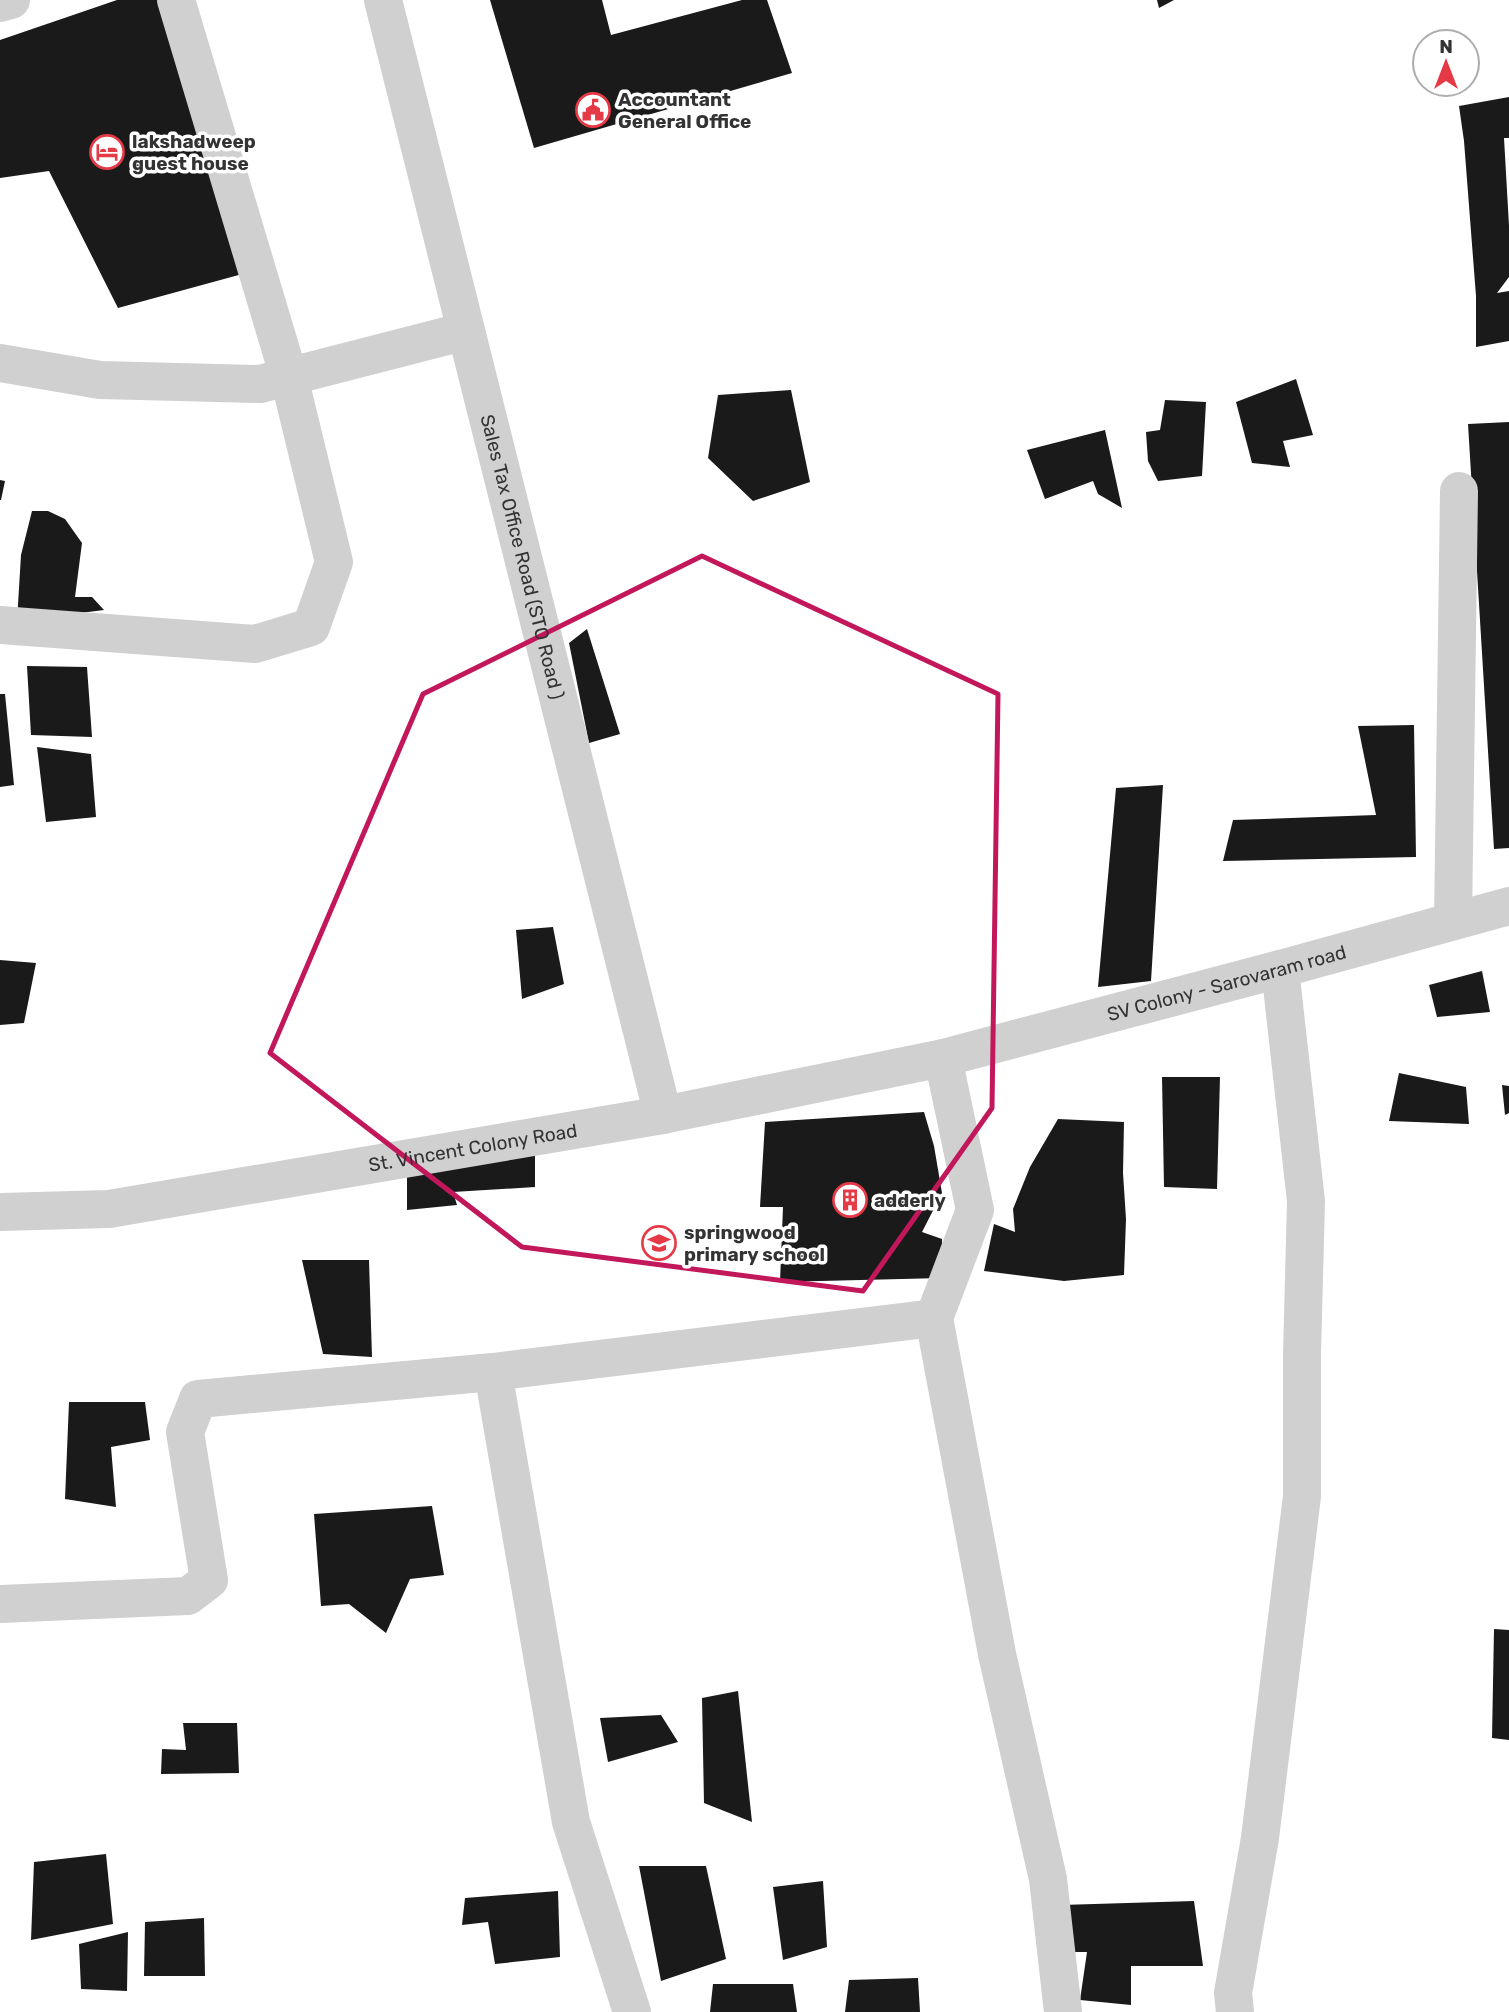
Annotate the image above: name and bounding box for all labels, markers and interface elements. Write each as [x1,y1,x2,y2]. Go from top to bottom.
north arrow [1411,28,1481,98]
text: N [1439,35,1453,58]
place label: Accountant General Office [618,88,751,133]
public building icon: Accountant General Office [574,91,612,129]
place label: lakshadweep guest house [132,130,256,175]
hotel icon: lakshadweep guest house [88,133,126,171]
street label: Sales Tax Office Road (STO Road ) [475,412,569,702]
street label: SV Colony - Sarovaram road [1105,940,1349,1026]
street label: St. Vincent Colony Road [367,1119,579,1177]
building icon: adderly [831,1181,869,1219]
place label: adderly [874,1189,947,1212]
place label: springwood primary school [684,1221,825,1266]
school or university icon: springwood primary school [640,1224,678,1262]

